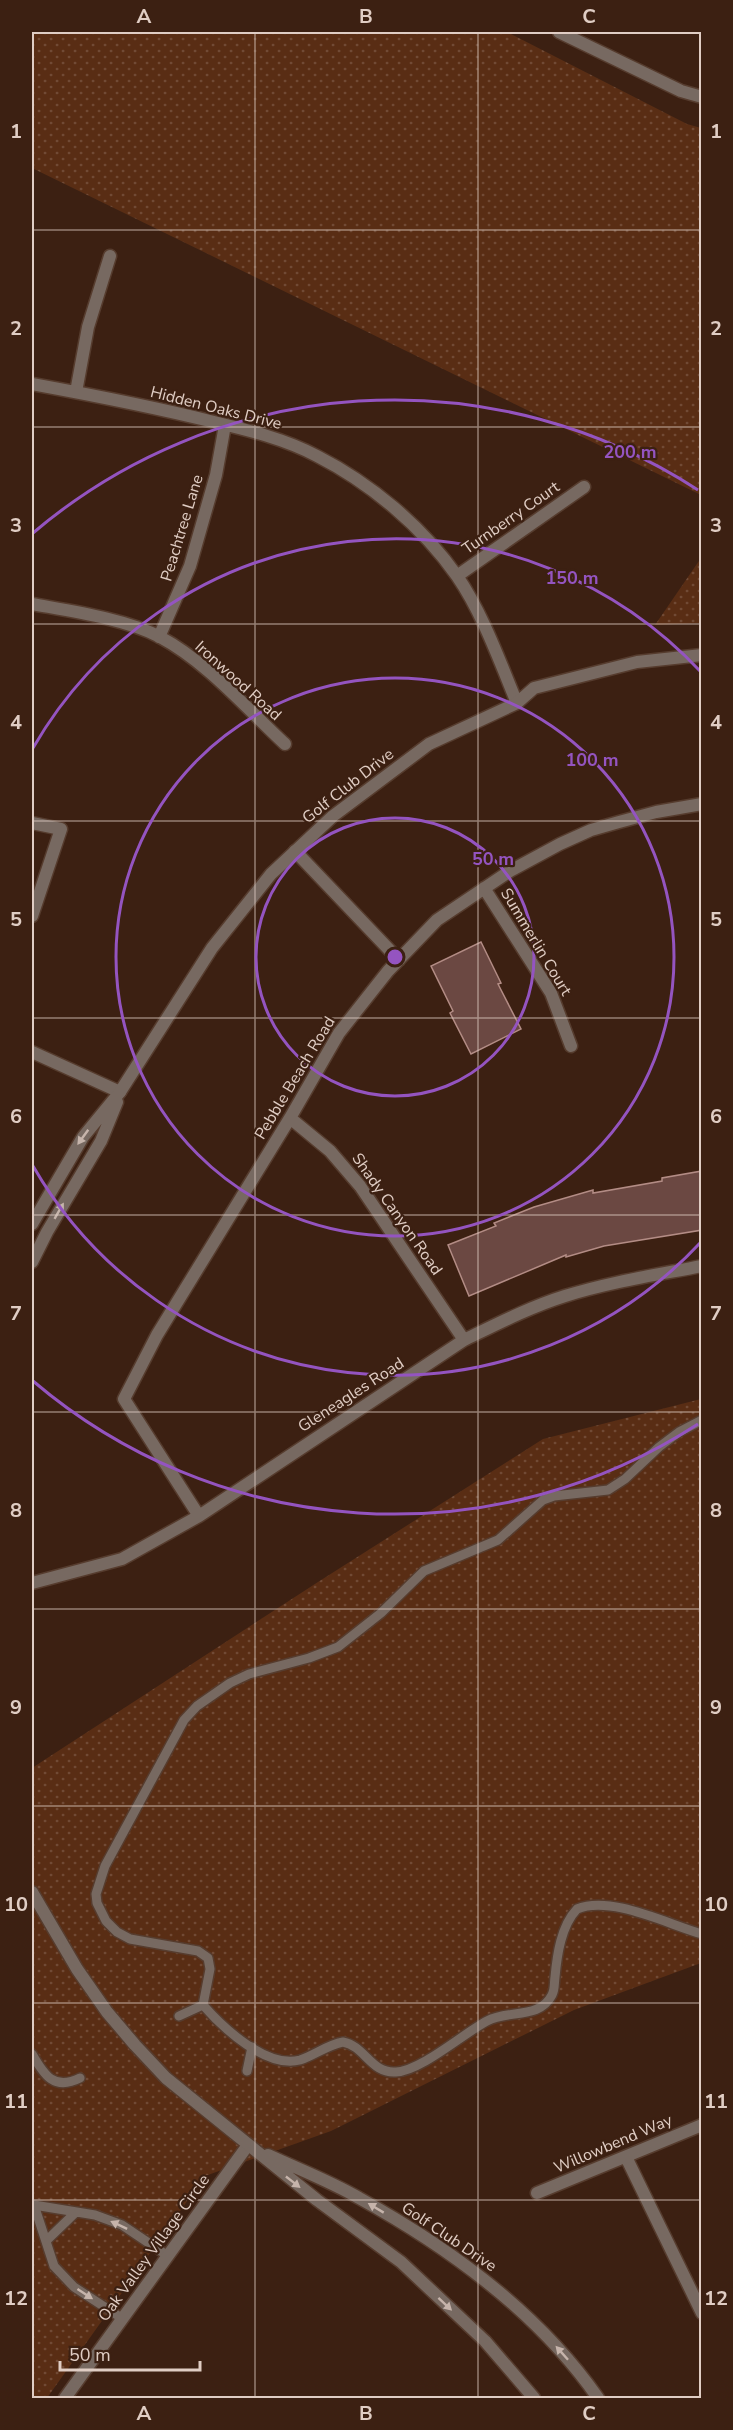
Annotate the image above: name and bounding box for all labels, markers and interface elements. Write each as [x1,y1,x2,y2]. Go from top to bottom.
text: A [137,3,152,30]
text: B [359,3,373,30]
text: C [582,3,596,30]
text: 1 [10,118,22,145]
text: 1 [710,118,722,145]
text: 2 [10,315,22,342]
text: 2 [710,315,722,342]
street label: Hidden Oaks Drive [148,381,284,435]
text: 200 m [603,440,657,464]
street label: Peachtree Lane [155,472,209,584]
street label: Turnberry Court [458,476,564,560]
text: 3 [10,512,22,539]
text: 3 [710,512,722,539]
text: 150 m [545,566,599,590]
street label: Ironwood Road [190,636,286,726]
text: 4 [10,709,22,736]
text: 4 [710,709,722,736]
street label: Golf Club Drive [298,743,398,829]
text: 100 m [565,748,619,772]
text: 50 m [472,847,514,871]
street label: Summerlin Court [495,884,577,1000]
text: 5 [10,906,22,933]
text: 5 [710,906,722,933]
centre of rings [385,947,405,967]
street label: Pebble Beach Road [250,1012,340,1144]
text: 6 [10,1103,22,1130]
text: 6 [710,1103,722,1130]
one-way arrow [78,1130,90,1145]
street label: Shady Canyon Road [347,1149,447,1279]
one-way arrow [54,1202,64,1219]
text: 7 [10,1300,22,1327]
text: 7 [710,1300,722,1327]
street label: Gleneagles Road [294,1352,408,1438]
text: 8 [10,1497,22,1524]
text: 8 [710,1497,722,1524]
text: 9 [10,1694,22,1721]
text: 9 [710,1694,722,1721]
text: 10 [4,1891,28,1918]
text: 10 [704,1891,728,1918]
text: 11 [4,2088,28,2115]
text: 11 [704,2088,728,2115]
street label: Willowbend Way [550,2109,676,2179]
street label: Oak Valley Village Circle [93,2170,215,2326]
one-way arrow [286,2175,301,2187]
street label: Golf Club Drive [397,2197,501,2277]
one-way arrow [367,2203,384,2213]
one-way arrow [111,2220,128,2229]
text: 12 [4,2285,28,2312]
text: 12 [704,2285,728,2312]
one-way arrow [77,2289,94,2300]
one-way arrow [438,2296,452,2310]
scale bar [60,2334,200,2372]
text: 50 m [69,2343,111,2367]
one-way arrow [555,2345,569,2360]
text: A [137,2400,152,2427]
text: B [359,2400,373,2427]
text: C [582,2400,596,2427]

